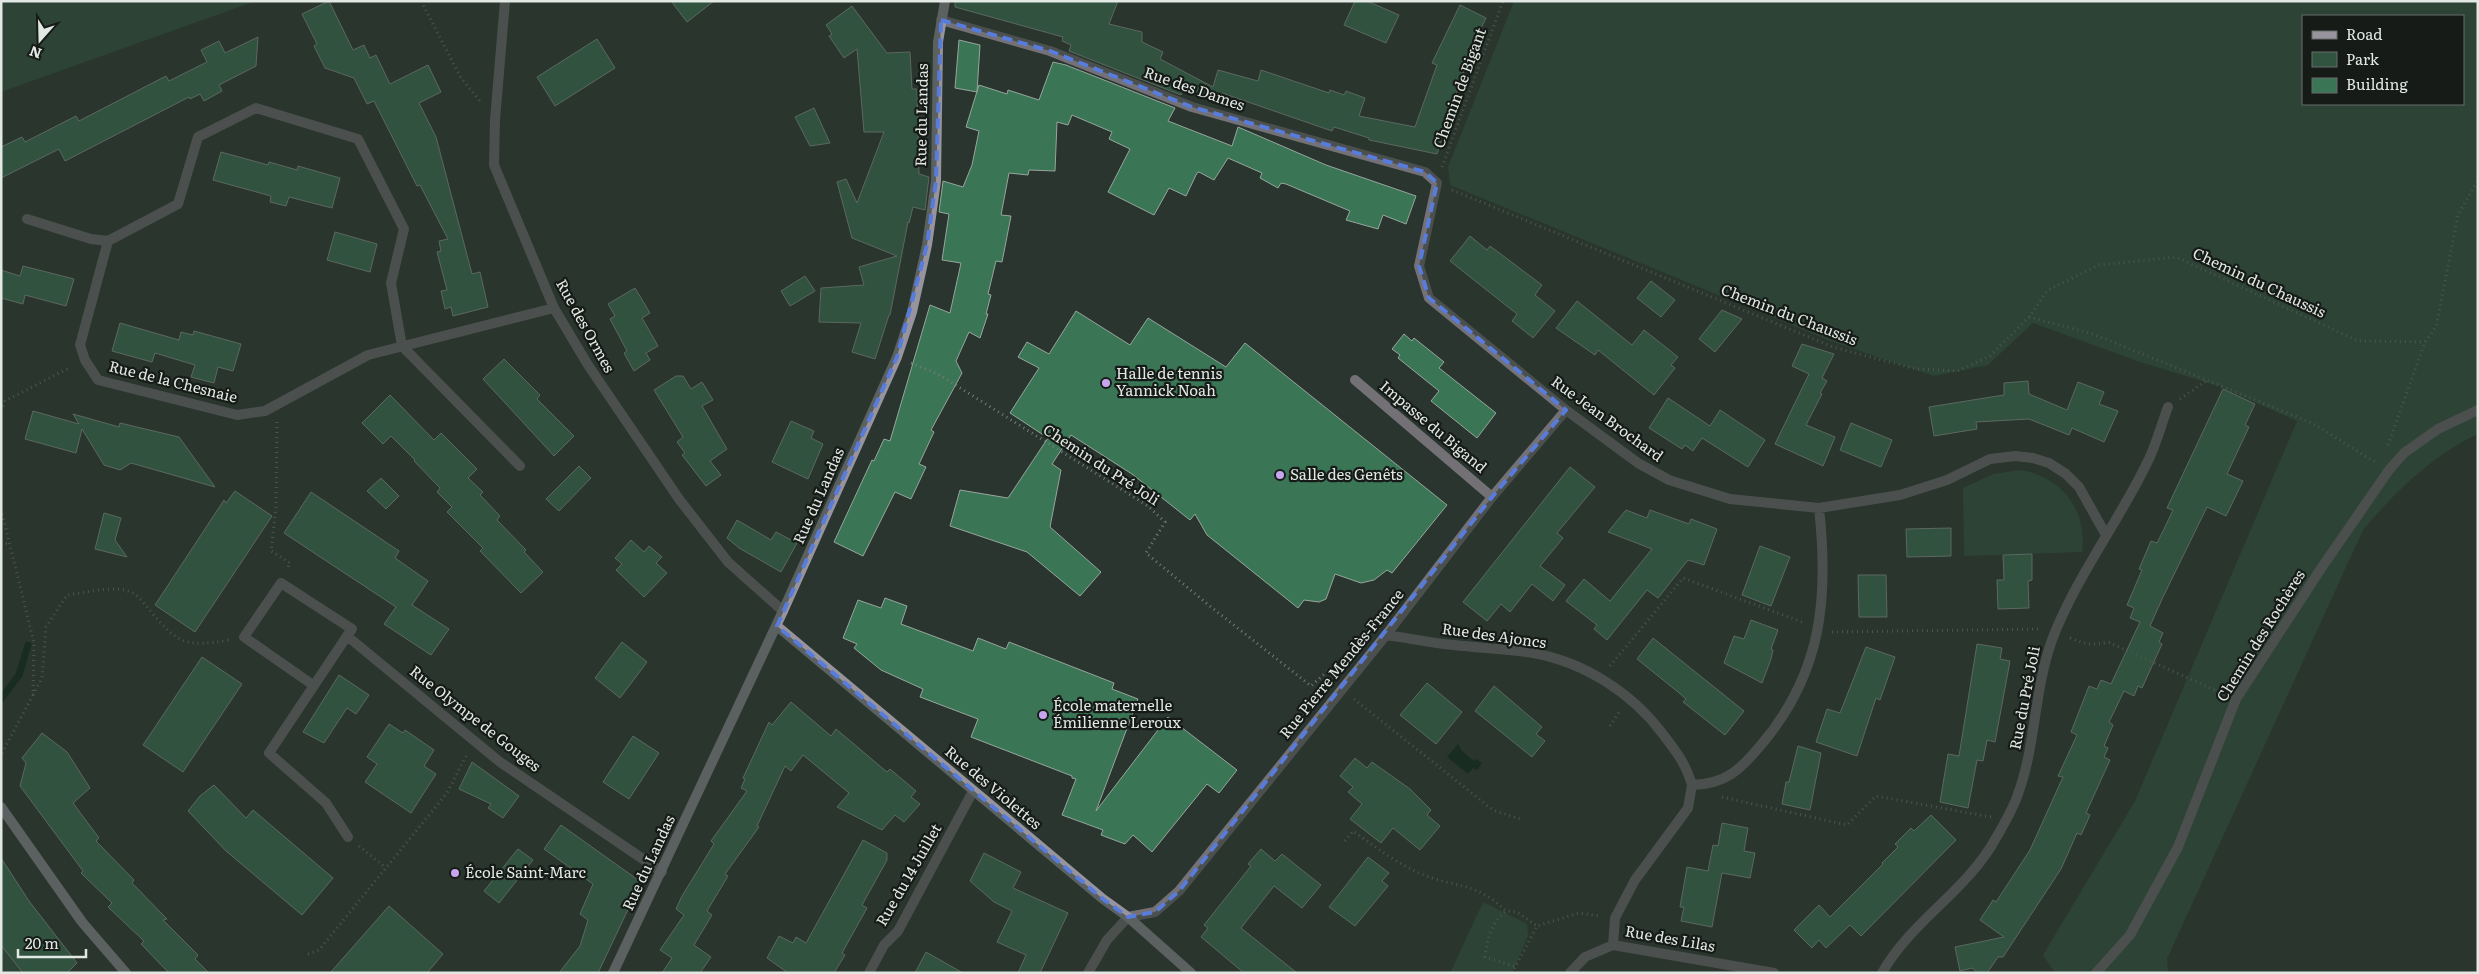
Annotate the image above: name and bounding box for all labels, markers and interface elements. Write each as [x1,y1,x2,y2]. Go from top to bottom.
north arrow [15,15,65,65]
legend [2302,15,2464,105]
text: Road [2346,22,2382,45]
street label: Chemin de Bigant [1426,24,1491,151]
text: N [26,42,44,65]
text: Park [2346,47,2380,70]
street label: Rue des Dames [1141,60,1248,116]
street label: Rue du Landas [908,63,933,167]
text: Building [2346,72,2408,95]
street label: Chemin du Chaussis [2189,241,2330,323]
street label: Rue des Ormes [551,274,622,377]
street label: Chemin du Chaussis [1718,277,1861,350]
street label: Rue de la Chesnaie [107,353,240,408]
place label: Halle de tennis Yannick Noah [1116,361,1222,401]
street label: Rue Jean Brochard [1547,369,1669,466]
street label: Impasse du Bigand [1375,374,1493,478]
marker: Halle de tennis Yannick Noah [1100,377,1112,389]
street label: Chemin du Pré Joli [1039,417,1165,510]
street label: Rue du Landas [786,443,849,547]
place label: Salle des Genêts [1290,462,1403,485]
marker: Salle des Genêts [1274,469,1286,481]
street label: Chemin des Rochères [2210,564,2310,706]
street label: Rue Pierre Mendès-France [1273,583,1409,743]
street label: Rue des Ajoncs [1440,616,1548,653]
street label: Rue du Pré Joli [2002,644,2045,751]
street label: Rue Olympe de Gouges [405,659,547,777]
place label: École maternelle Émilienne Leroux [1053,693,1182,733]
marker: École maternelle Émilienne Leroux [1037,709,1049,721]
street label: Rue des Violettes [941,739,1048,834]
street label: Rue du Landas [615,811,680,914]
street label: Rue du 14 Juillet [869,819,946,930]
place label: École Saint-Marc [465,860,587,883]
marker: École Saint-Marc [449,867,461,879]
street label: Rue des Lilas [1623,918,1717,957]
scale bar [18,926,85,958]
text: 20 m [25,931,59,954]

